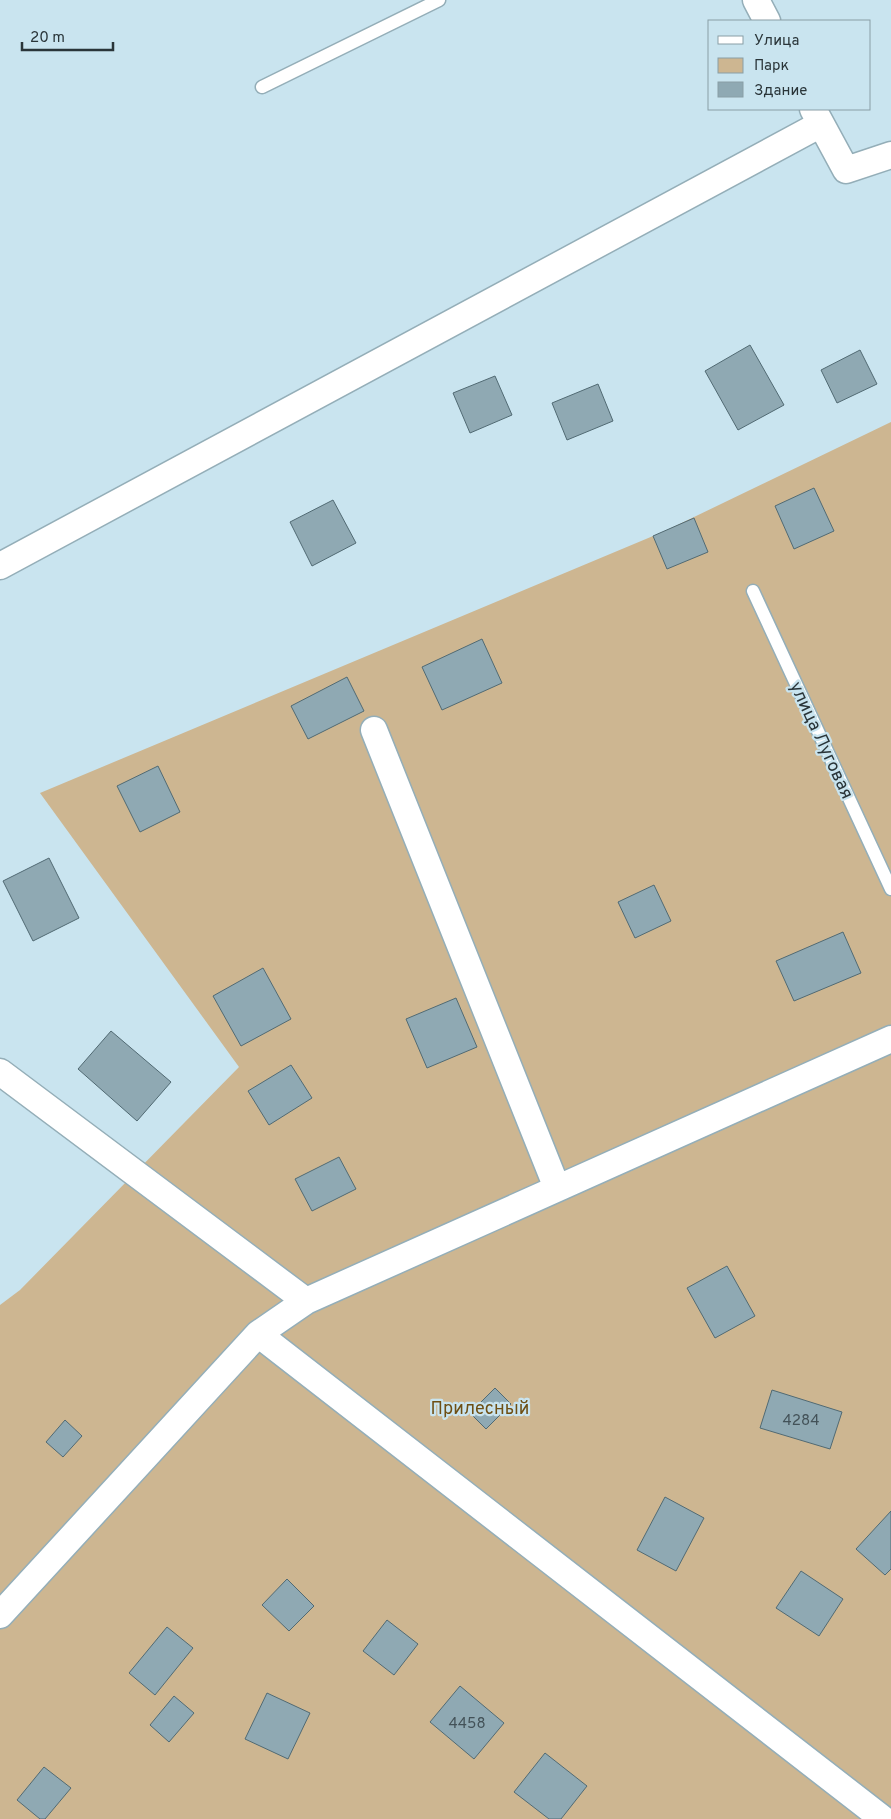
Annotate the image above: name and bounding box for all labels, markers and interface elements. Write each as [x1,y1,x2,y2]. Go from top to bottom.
scale bar [22,20,114,52]
legend [708,20,871,110]
text: 20 m [30,29,65,48]
text: Улица [754,32,799,51]
text: Парк [754,57,789,76]
text: Здание [754,82,807,101]
street label: улица Луговая [783,678,858,803]
park label: Прилесный [431,1398,529,1421]
house number: 4284 [783,1412,819,1431]
house number: 4458 [448,1715,486,1734]

